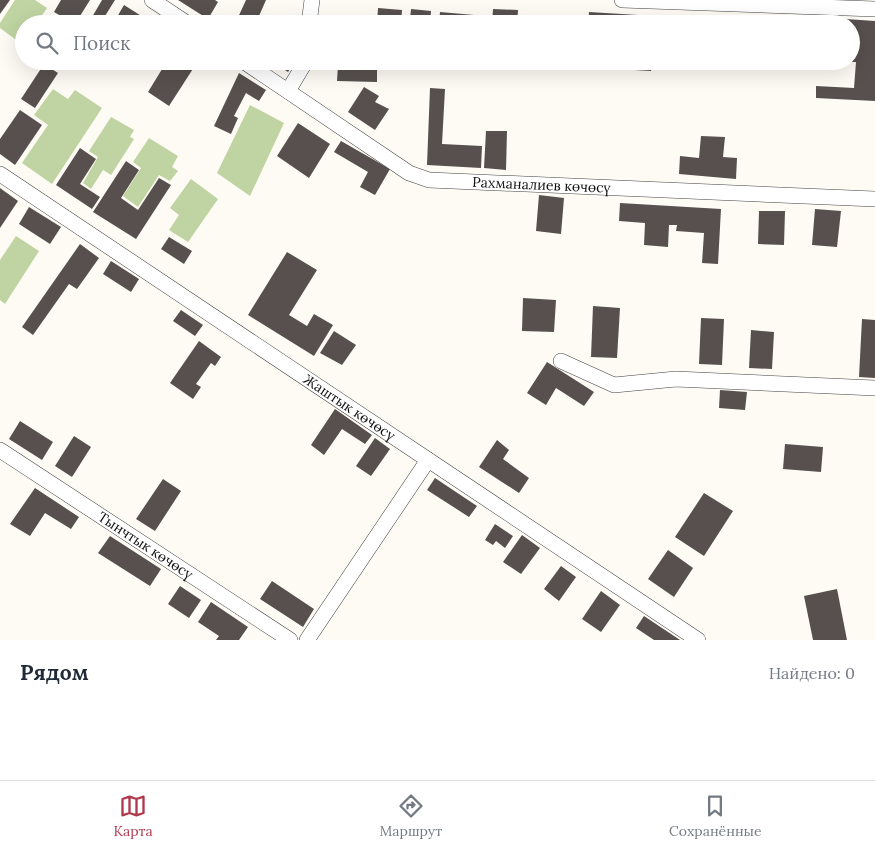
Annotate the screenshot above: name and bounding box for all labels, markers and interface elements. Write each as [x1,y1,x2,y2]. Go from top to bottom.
search box [15,15,860,70]
icon: search [33,29,61,57]
text: Поиск [73,31,130,55]
street label: Рахманалиев көчөсү [472,173,612,197]
street label: Жаштык көчөсү [300,370,400,445]
street label: Тынчтык көчөсү [94,508,197,584]
text: Рядом [20,659,89,686]
text: Найдено: 0 [769,663,855,683]
tab: Карта [113,792,153,840]
tab: Маршрут [380,792,442,840]
tab: Сохранённые [669,792,762,840]

